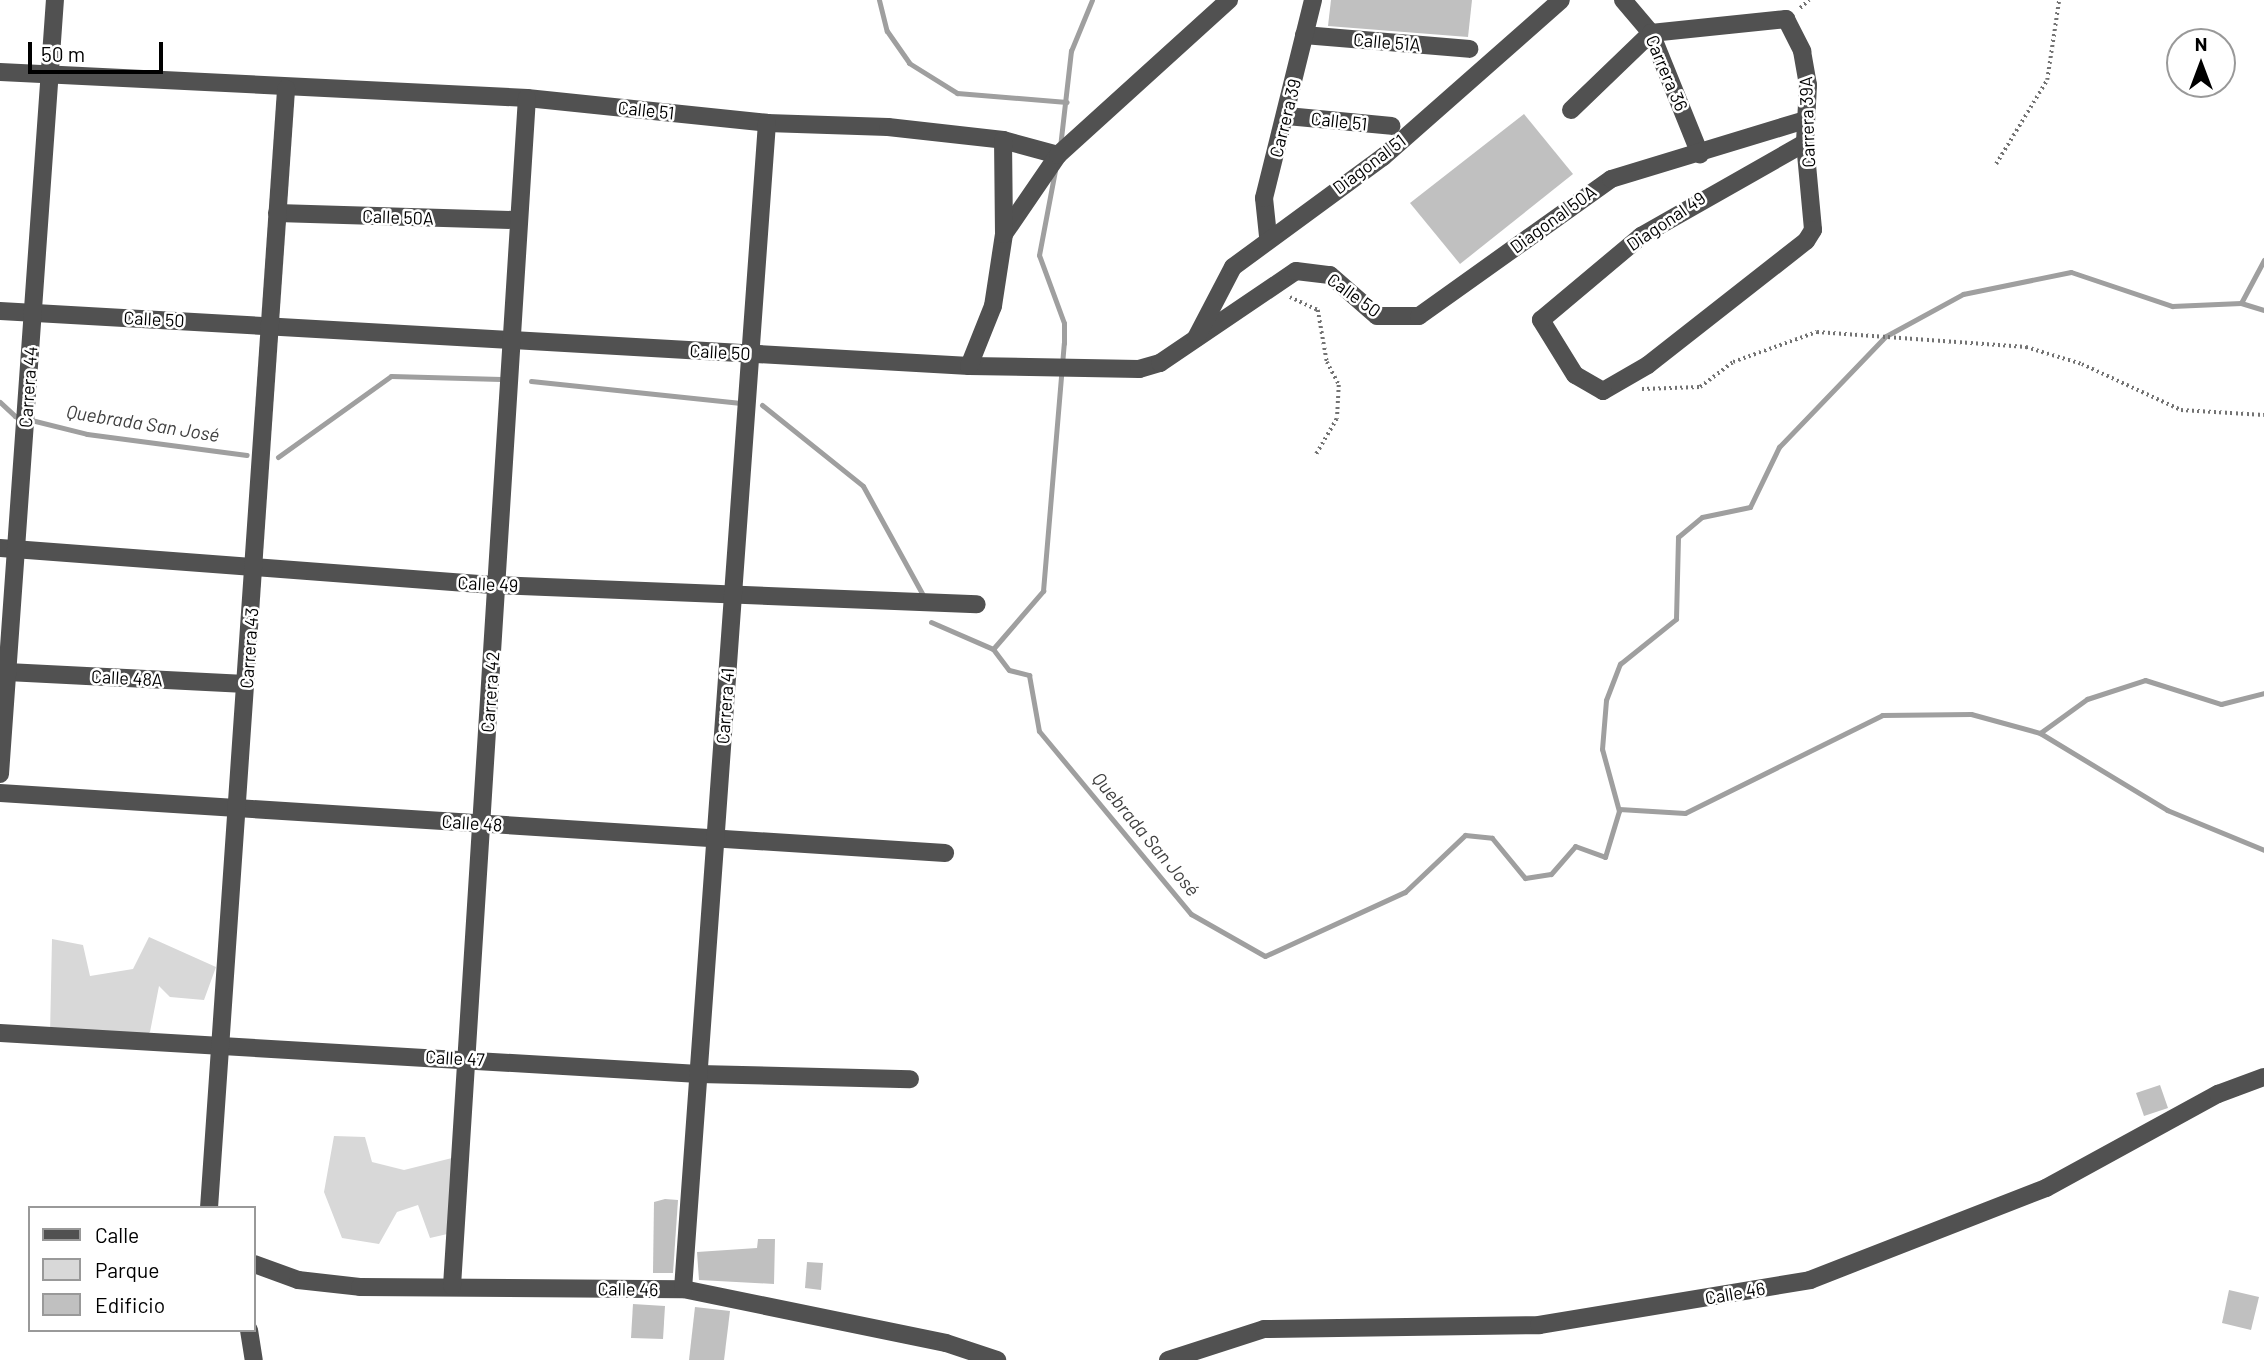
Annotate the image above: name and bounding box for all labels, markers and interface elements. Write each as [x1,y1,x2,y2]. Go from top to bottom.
scale bar [32,28,166,72]
street label: Calle 51A [1352,28,1422,56]
north arrow [2166,28,2236,98]
street label: Carrera 36 [1641,32,1693,114]
text: N [2195,32,2207,55]
text: 50 m [41,41,85,66]
street label: Carrera 39 [1265,76,1305,160]
street label: Carrera 39A [1795,76,1819,168]
street label: Calle 51 [617,96,675,124]
street label: Calle 51 [1310,107,1368,135]
street label: Diagonal 51 [1328,129,1410,199]
street label: Diagonal 50A [1506,180,1600,258]
street label: Diagonal 49 [1623,187,1709,255]
street label: Calle 50A [362,205,434,229]
street label: Calle 50 [1323,268,1385,322]
street label: Calle 50 [123,307,185,331]
street label: Calle 50 [689,340,751,364]
street label: Carrera 44 [14,345,42,429]
water label: Quebrada San José [65,400,221,446]
street label: Calle 49 [457,572,519,596]
street label: Carrera 43 [235,607,263,689]
street label: Carrera 42 [476,651,504,733]
street label: Calle 48A [91,665,163,691]
street label: Carrera 41 [712,667,738,745]
water label: Quebrada San José [1088,767,1204,901]
street label: Calle 48 [441,810,503,836]
street label: Calle 47 [425,1046,485,1070]
legend [28,1206,256,1332]
text: Calle [95,1222,139,1247]
text: Parque [95,1257,160,1282]
street label: Calle 46 [1703,1277,1767,1309]
street label: Calle 46 [597,1278,659,1300]
text: Edificio [95,1292,165,1317]

